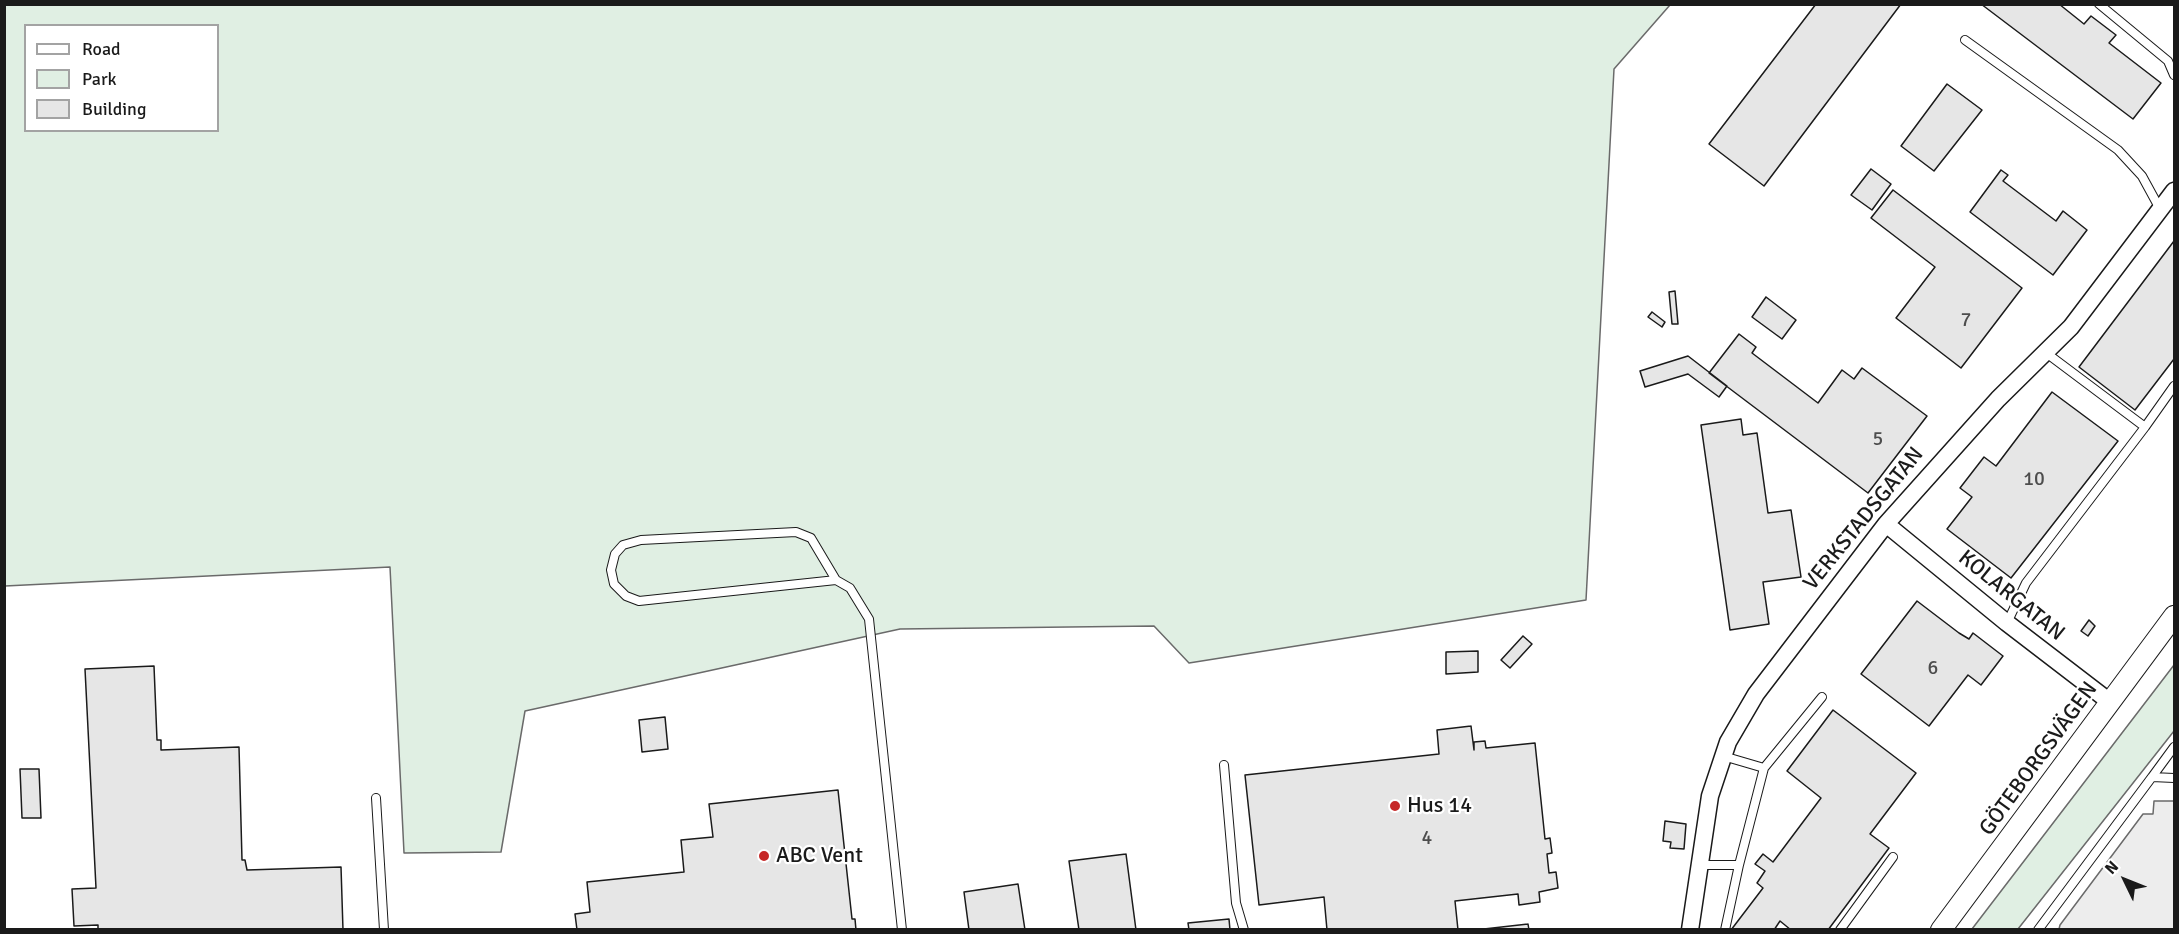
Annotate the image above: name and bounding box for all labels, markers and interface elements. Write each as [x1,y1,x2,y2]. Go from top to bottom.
legend [24,24,219,132]
text: Road [82,38,121,60]
text: Park [82,68,117,90]
text: Building [82,98,146,120]
house number: 7 [1961,309,1971,333]
house number: 5 [1873,428,1883,452]
street label: VERKSTADSGATAN [1798,442,1930,596]
house number: 10 [2023,468,2045,492]
street label: KOLARGATAN [1953,545,2069,647]
house number: 6 [1928,657,1938,681]
street label: GÖTEBORGSVÄGEN [1974,677,2104,841]
place label: Hus 14 [1407,793,1472,819]
marker: Hus 14 [1388,799,1402,813]
house number: 4 [1422,827,1432,851]
place label: ABC Vent [776,843,863,869]
marker: ABC Vent [757,849,771,863]
north arrow [2095,850,2155,910]
text: N [2101,857,2123,879]

